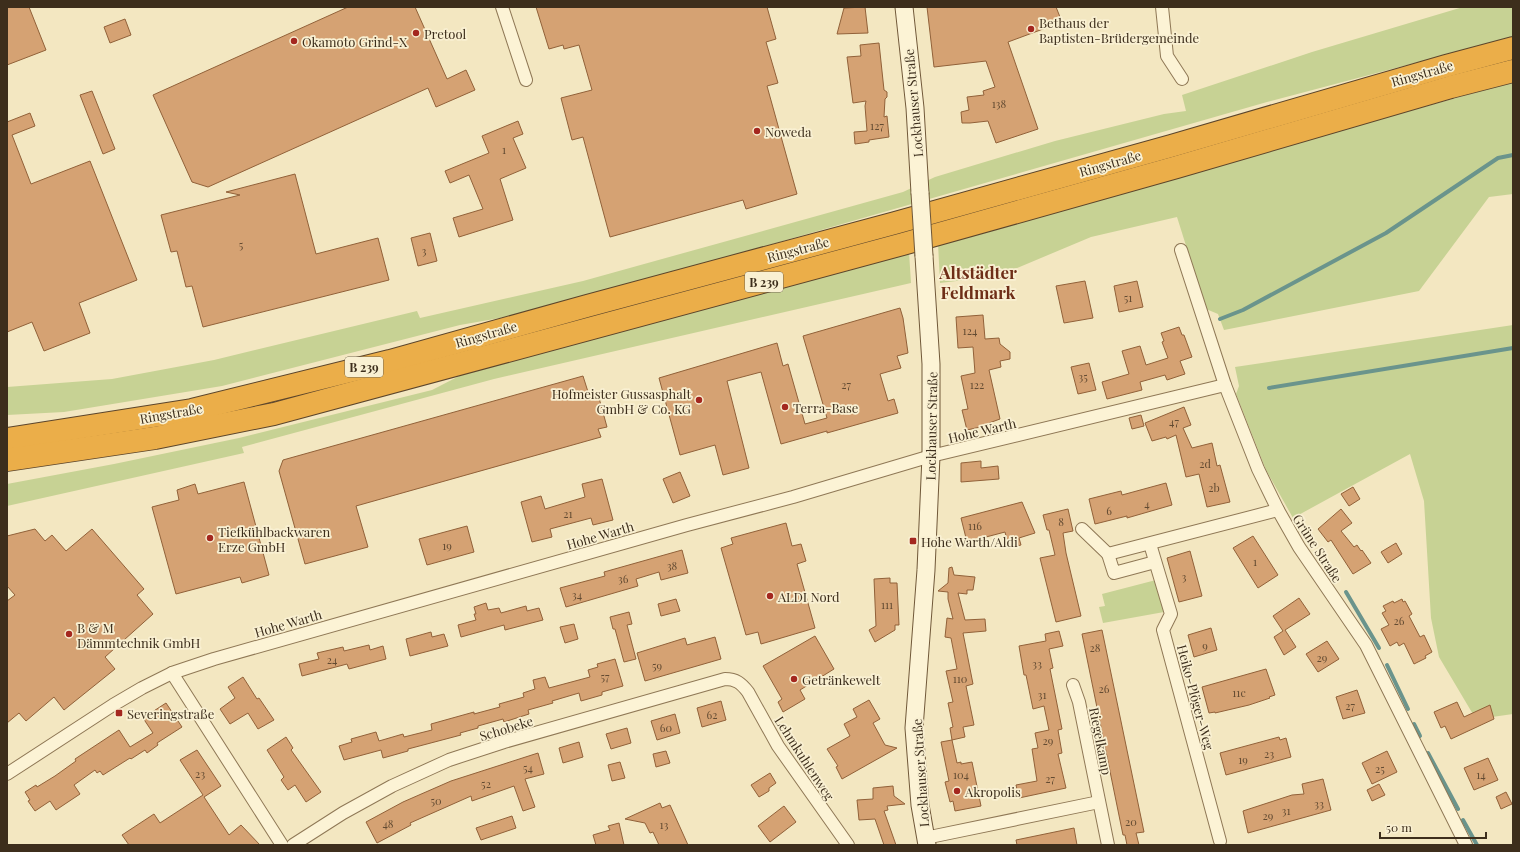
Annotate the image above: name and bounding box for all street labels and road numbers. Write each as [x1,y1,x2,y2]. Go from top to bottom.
street label: Lockhauser Straße [900,48,926,158]
street label: Ringstraße [1389,56,1455,90]
street label: Ringstraße [1077,146,1143,180]
street label: Ringstraße [765,232,831,265]
road number: B 239 [745,272,783,292]
street label: Ringstraße [453,317,519,351]
road number: B 239 [345,357,383,377]
street label: Lockhauser Straße [922,371,940,480]
street label: Ringstraße [138,399,204,427]
street label: Hohe Warth [946,414,1018,446]
street label: Grüne Straße [1290,511,1347,586]
street label: Hohe Warth [564,517,636,553]
street label: Hohe Warth [252,605,324,641]
street label: Heiko-Plöger-Weg [1174,643,1218,752]
street label: Riegelkamp [1086,706,1116,776]
street label: Schobeke [477,712,535,744]
street label: Lehmkuhlenweg [771,713,839,803]
street label: Lockhauser Straße [908,718,932,828]

